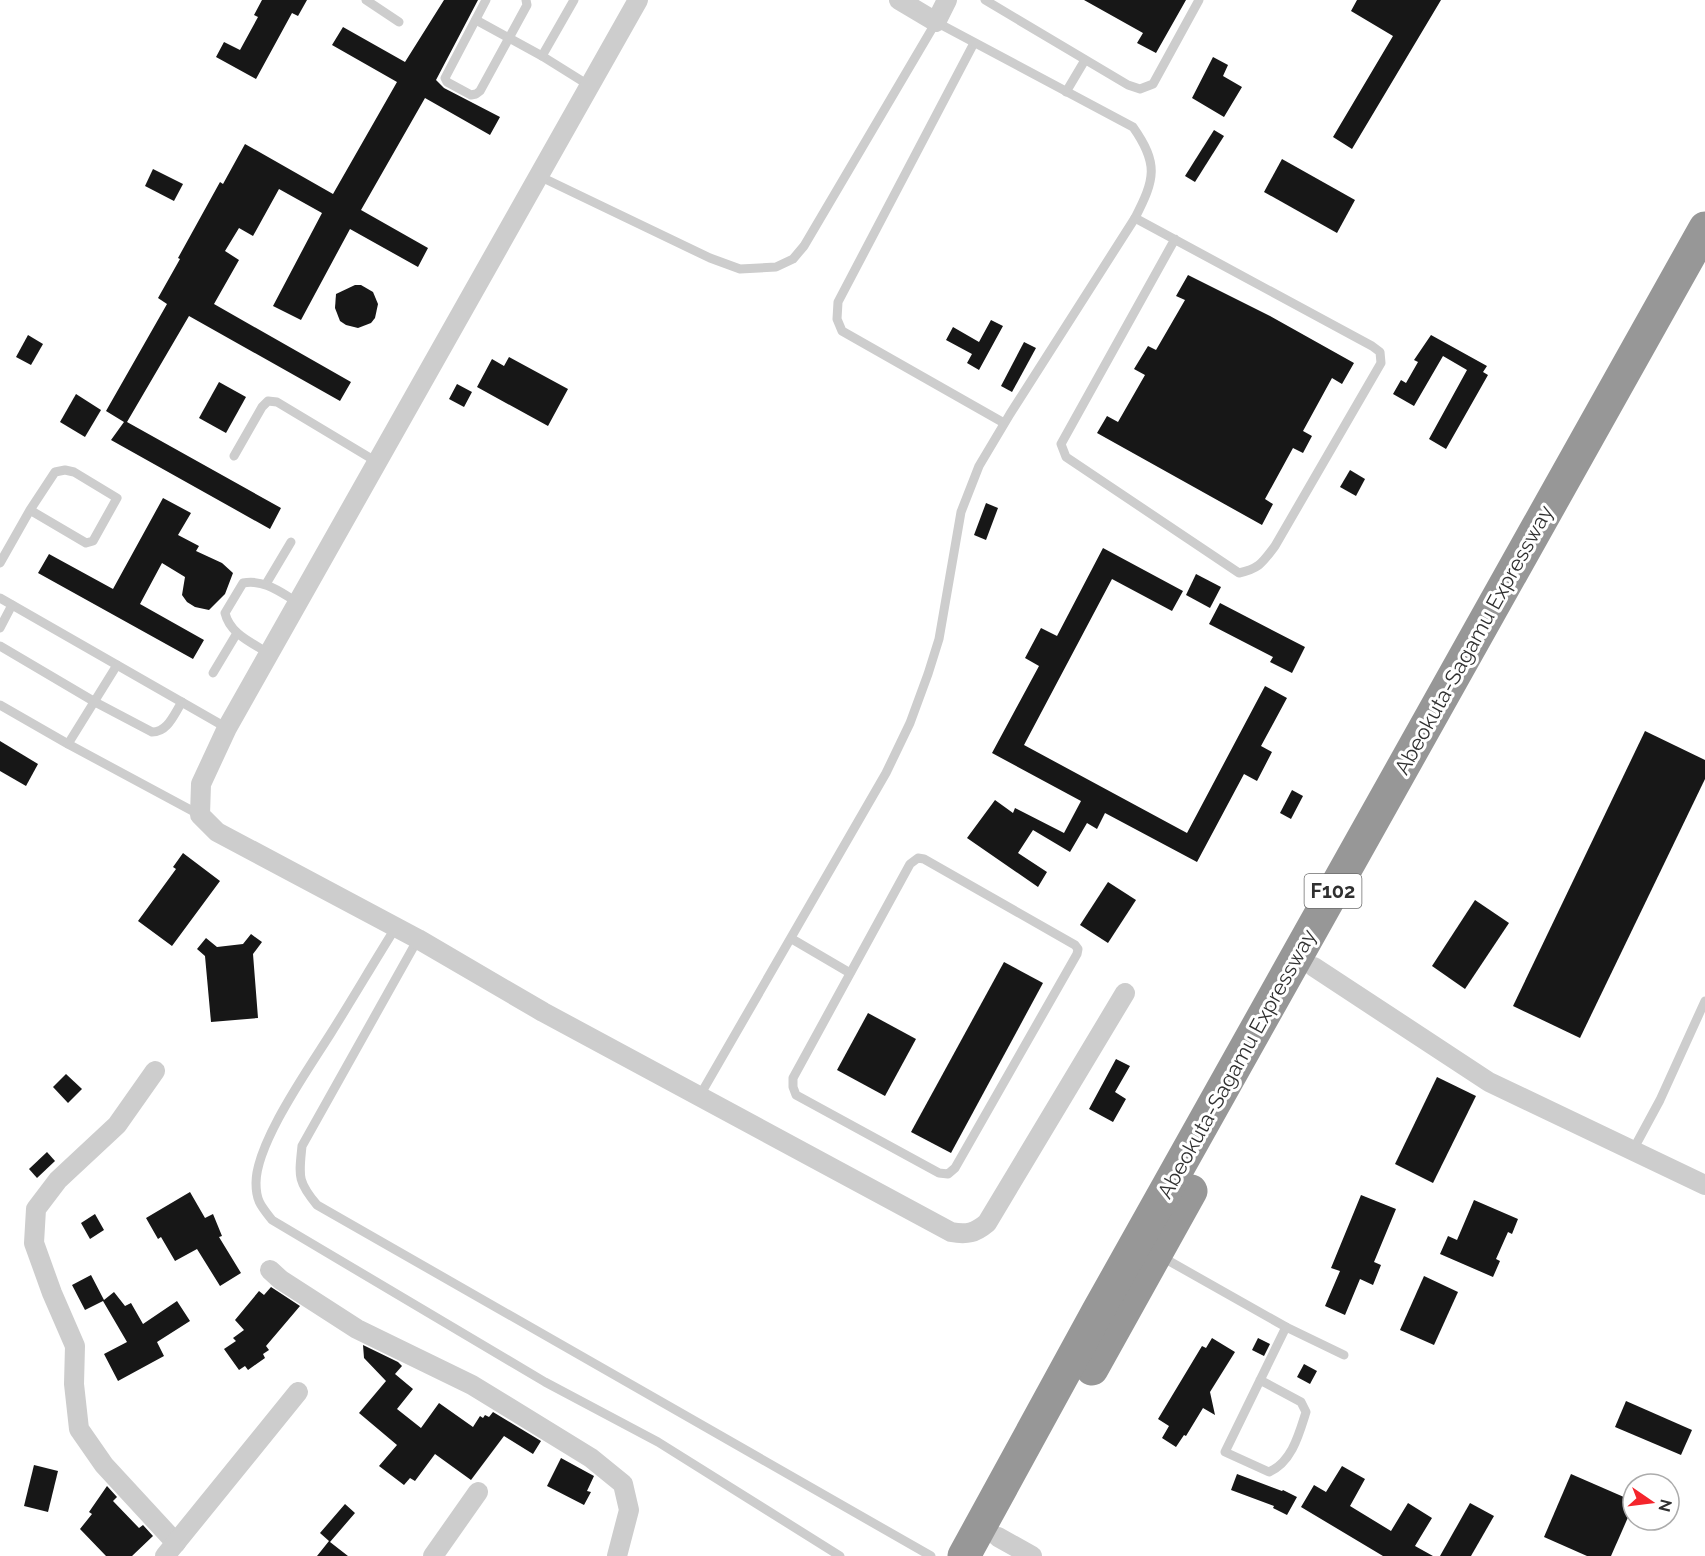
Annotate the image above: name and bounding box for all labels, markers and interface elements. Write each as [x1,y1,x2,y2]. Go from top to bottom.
street label: Abeokuta-Sagamu Expressway [1389,501,1558,779]
road number: F102 [1304,874,1362,908]
street label: Abeokuta-Sagamu Expressway [1152,925,1321,1203]
north arrow [1621,1472,1681,1532]
text: N [1654,1497,1676,1514]

